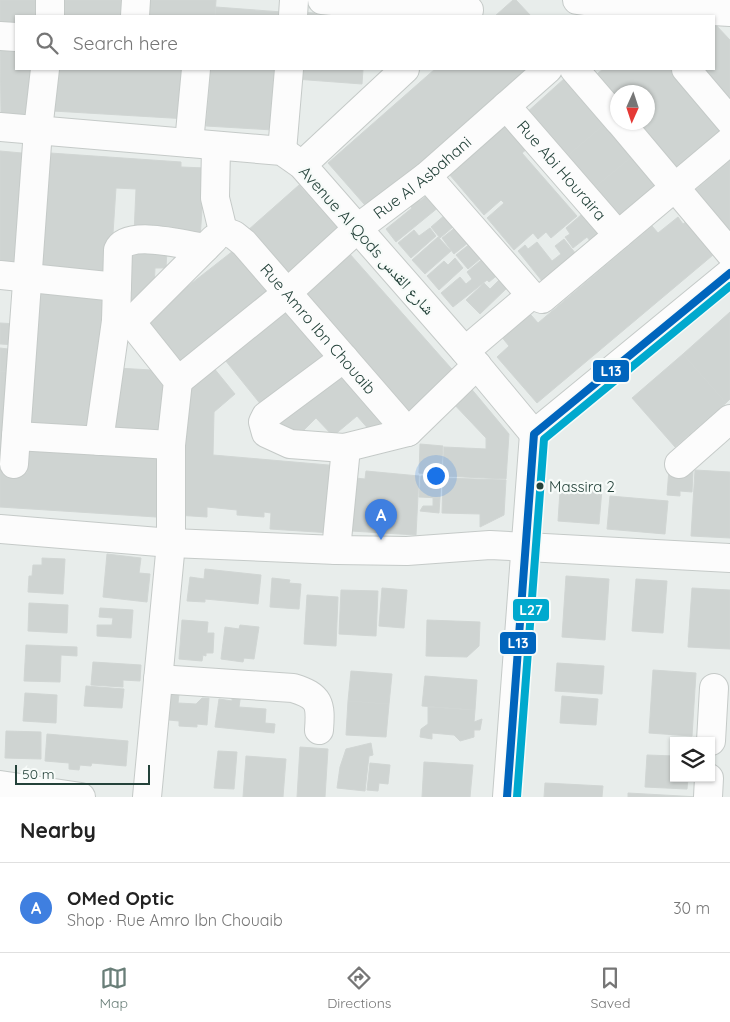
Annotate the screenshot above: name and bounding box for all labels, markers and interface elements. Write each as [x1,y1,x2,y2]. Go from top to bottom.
search box [15,15,715,70]
icon: search [33,29,61,57]
text: Search here [73,31,178,55]
north arrow [610,85,655,130]
street label: Rue Abi Houraira [513,116,611,224]
street label: Rue Al Asbahani [369,132,475,223]
street label: Avenue Al Qods شارع القدس [294,162,439,319]
street label: Rue Amro Ibn Chouaib [256,259,380,398]
line badge: L13 [592,359,630,383]
text: L13 [601,362,621,380]
your location [423,463,449,489]
place label: Massira 2 [549,477,615,496]
marker: Massira 2 [535,481,545,491]
pin: A [365,499,397,540]
line badge: L27 [512,598,550,622]
text: L27 [519,601,543,619]
line badge: L13 [499,631,537,655]
text: L13 [508,634,528,652]
map controls [670,737,715,782]
button: layers [670,737,715,782]
scale bar [15,762,150,785]
text: 50 m [22,765,55,783]
text: Nearby [20,817,96,843]
text: OMed Optic [67,886,174,910]
text: A [31,898,41,918]
text: 30 m [673,898,710,918]
text: Shop · Rue Amro Ibn Chouaib [67,910,283,930]
tab: Map [100,964,128,1012]
tab: Directions [327,964,391,1012]
tab: Saved [590,964,630,1012]

